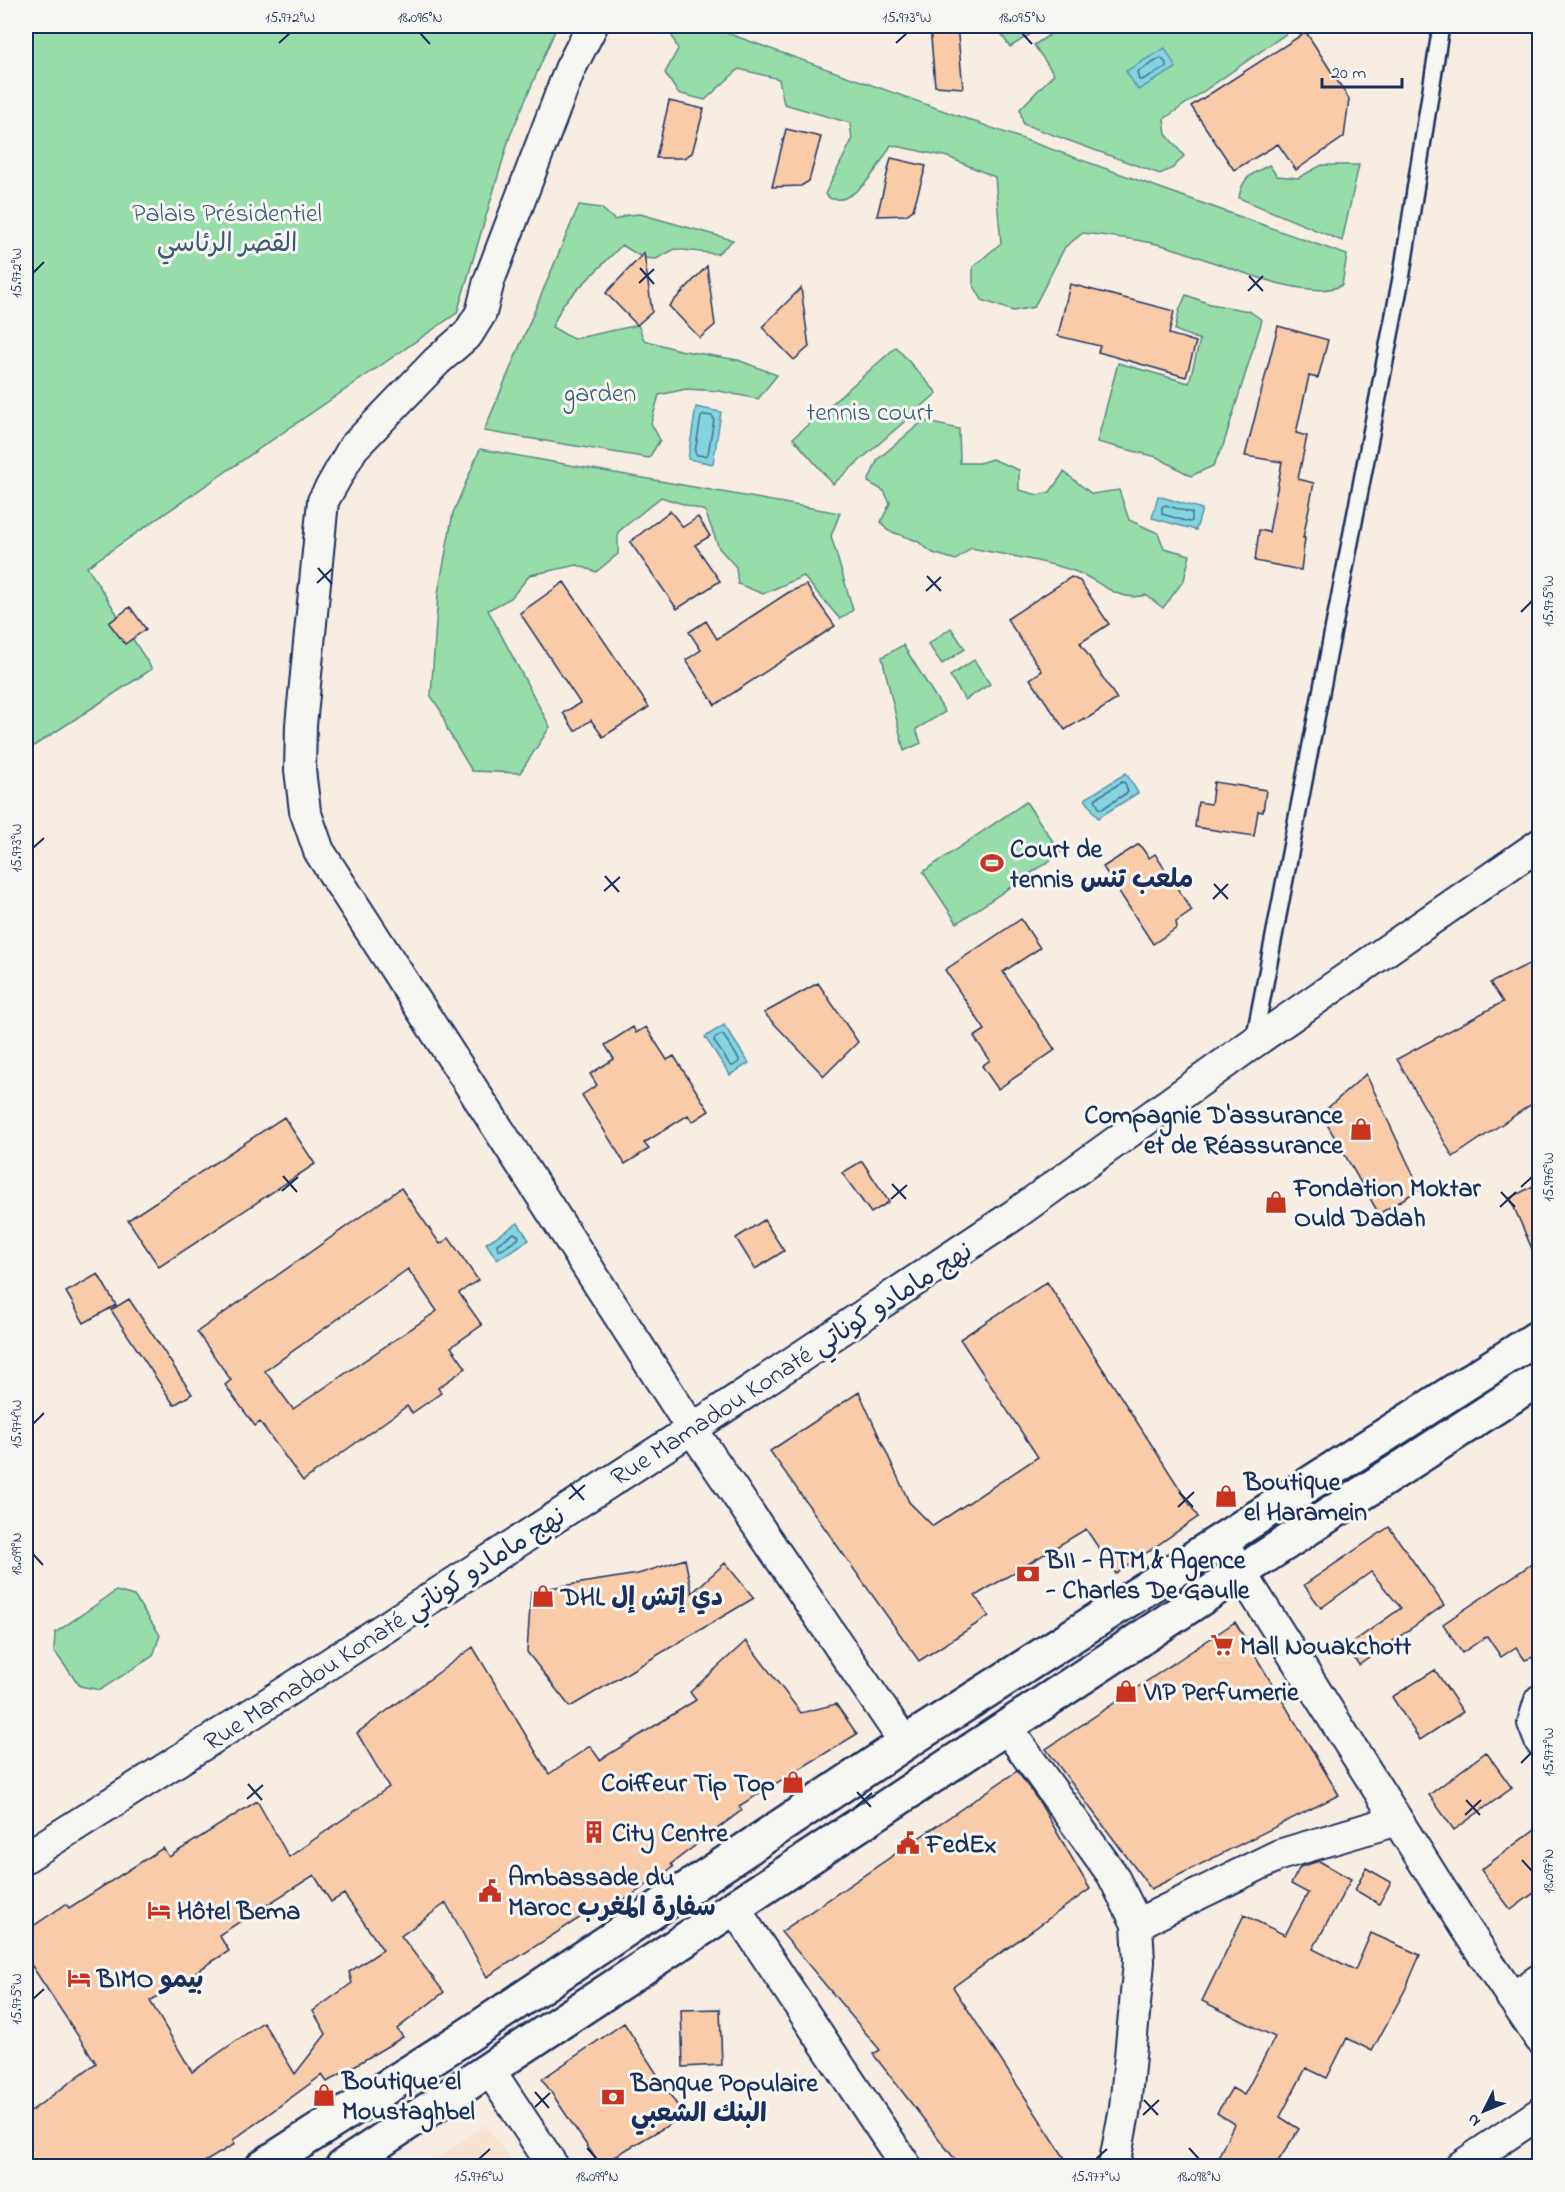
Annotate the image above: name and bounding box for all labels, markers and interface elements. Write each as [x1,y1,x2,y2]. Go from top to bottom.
text: 15.972°W [265,7,315,29]
text: 18.096°N [397,7,443,29]
text: 15.973°W [883,7,931,29]
text: 18.095°N [998,7,1046,29]
scale bar [1322,51,1402,89]
text: 20 m [1331,61,1366,87]
park label: Palais Présidentiel القصر الرئاسي [132,196,322,265]
text: 15.972°W [6,248,28,298]
park label: garden [563,376,636,414]
park label: tennis court [806,395,934,433]
text: 15.975°W [1538,575,1560,627]
text: 15.973°W [6,824,28,872]
place label: Court de tennis ملعب تنس [1009,832,1193,900]
sports icon: Court de tennis ملعب تنس [979,850,1005,876]
place label: Compagnie D'assurance et de Réassurance [1084,1098,1344,1166]
shop icon: Compagnie D'assurance et de Réassurance [1348,1116,1374,1142]
text: 15.976°W [1538,1152,1560,1202]
place label: Fondation Moktar Ould Dadah [1292,1171,1481,1239]
shop icon: Fondation Moktar Ould Dadah [1263,1189,1289,1215]
street label: Rue Mamadou Konaté نهج مامادو كوناتي [604,1234,982,1498]
text: 15.974°W [6,1400,28,1448]
place label: Boutique el Haramein [1243,1465,1367,1533]
shop icon: Boutique el Haramein [1213,1483,1239,1509]
street label: Rue Mamadou Konaté نهج مامادو كوناتي [197,1499,575,1763]
text: 18.099°N [6,1532,28,1576]
place label: BII - ATM & Agence - Charles De Gaulle [1045,1543,1251,1611]
bank icon: BII - ATM & Agence - Charles De Gaulle [1015,1561,1041,1587]
place label: DHL دي إتش إل [560,1580,723,1618]
shop icon: DHL دي إتش إل [530,1583,556,1609]
place label: Mall Nouakchott [1240,1629,1412,1667]
supermarket icon: Mall Nouakchott [1209,1632,1235,1658]
place label: VIP Perfumerie [1143,1675,1300,1713]
shop icon: VIP Perfumerie [1113,1678,1139,1704]
text: 15.977°W [1538,1728,1560,1776]
place label: Coiffeur Tip Top [601,1766,775,1804]
shop icon: Coiffeur Tip Top [780,1769,806,1795]
place label: City Centre [612,1816,729,1854]
building icon: City Centre [581,1819,607,1845]
place label: FedEx [924,1827,997,1865]
public building icon: FedEx [895,1830,921,1856]
text: 18.097°N [1538,1849,1560,1893]
place label: Ambassade du Maroc سفارة المغرب [508,1860,716,1928]
public building icon: Ambassade du Maroc سفارة المغرب [477,1878,503,1904]
place label: Hôtel Bema [177,1894,300,1932]
hotel icon: Hôtel Bema [146,1897,172,1923]
place label: BIMO بيمو [96,1962,204,2000]
hotel icon: BIMO بيمو [66,1965,92,1991]
text: 15.975°W [6,1973,28,2025]
place label: Boutique el Moustaghbel [341,2064,475,2133]
place label: Banque Populaire البنك الشعبي [630,2066,819,2136]
north arrow [1454,2081,1514,2141]
shop icon: Boutique el Moustaghbel [311,2082,337,2108]
bank icon: Banque Populaire البنك الشعبي [600,2084,626,2110]
text: N [1462,2108,1487,2132]
text: 15.976°W [454,2166,504,2188]
text: 18.099°N [575,2166,619,2188]
text: 15.977°W [1072,2166,1120,2188]
text: 18.098°N [1177,2166,1221,2188]

